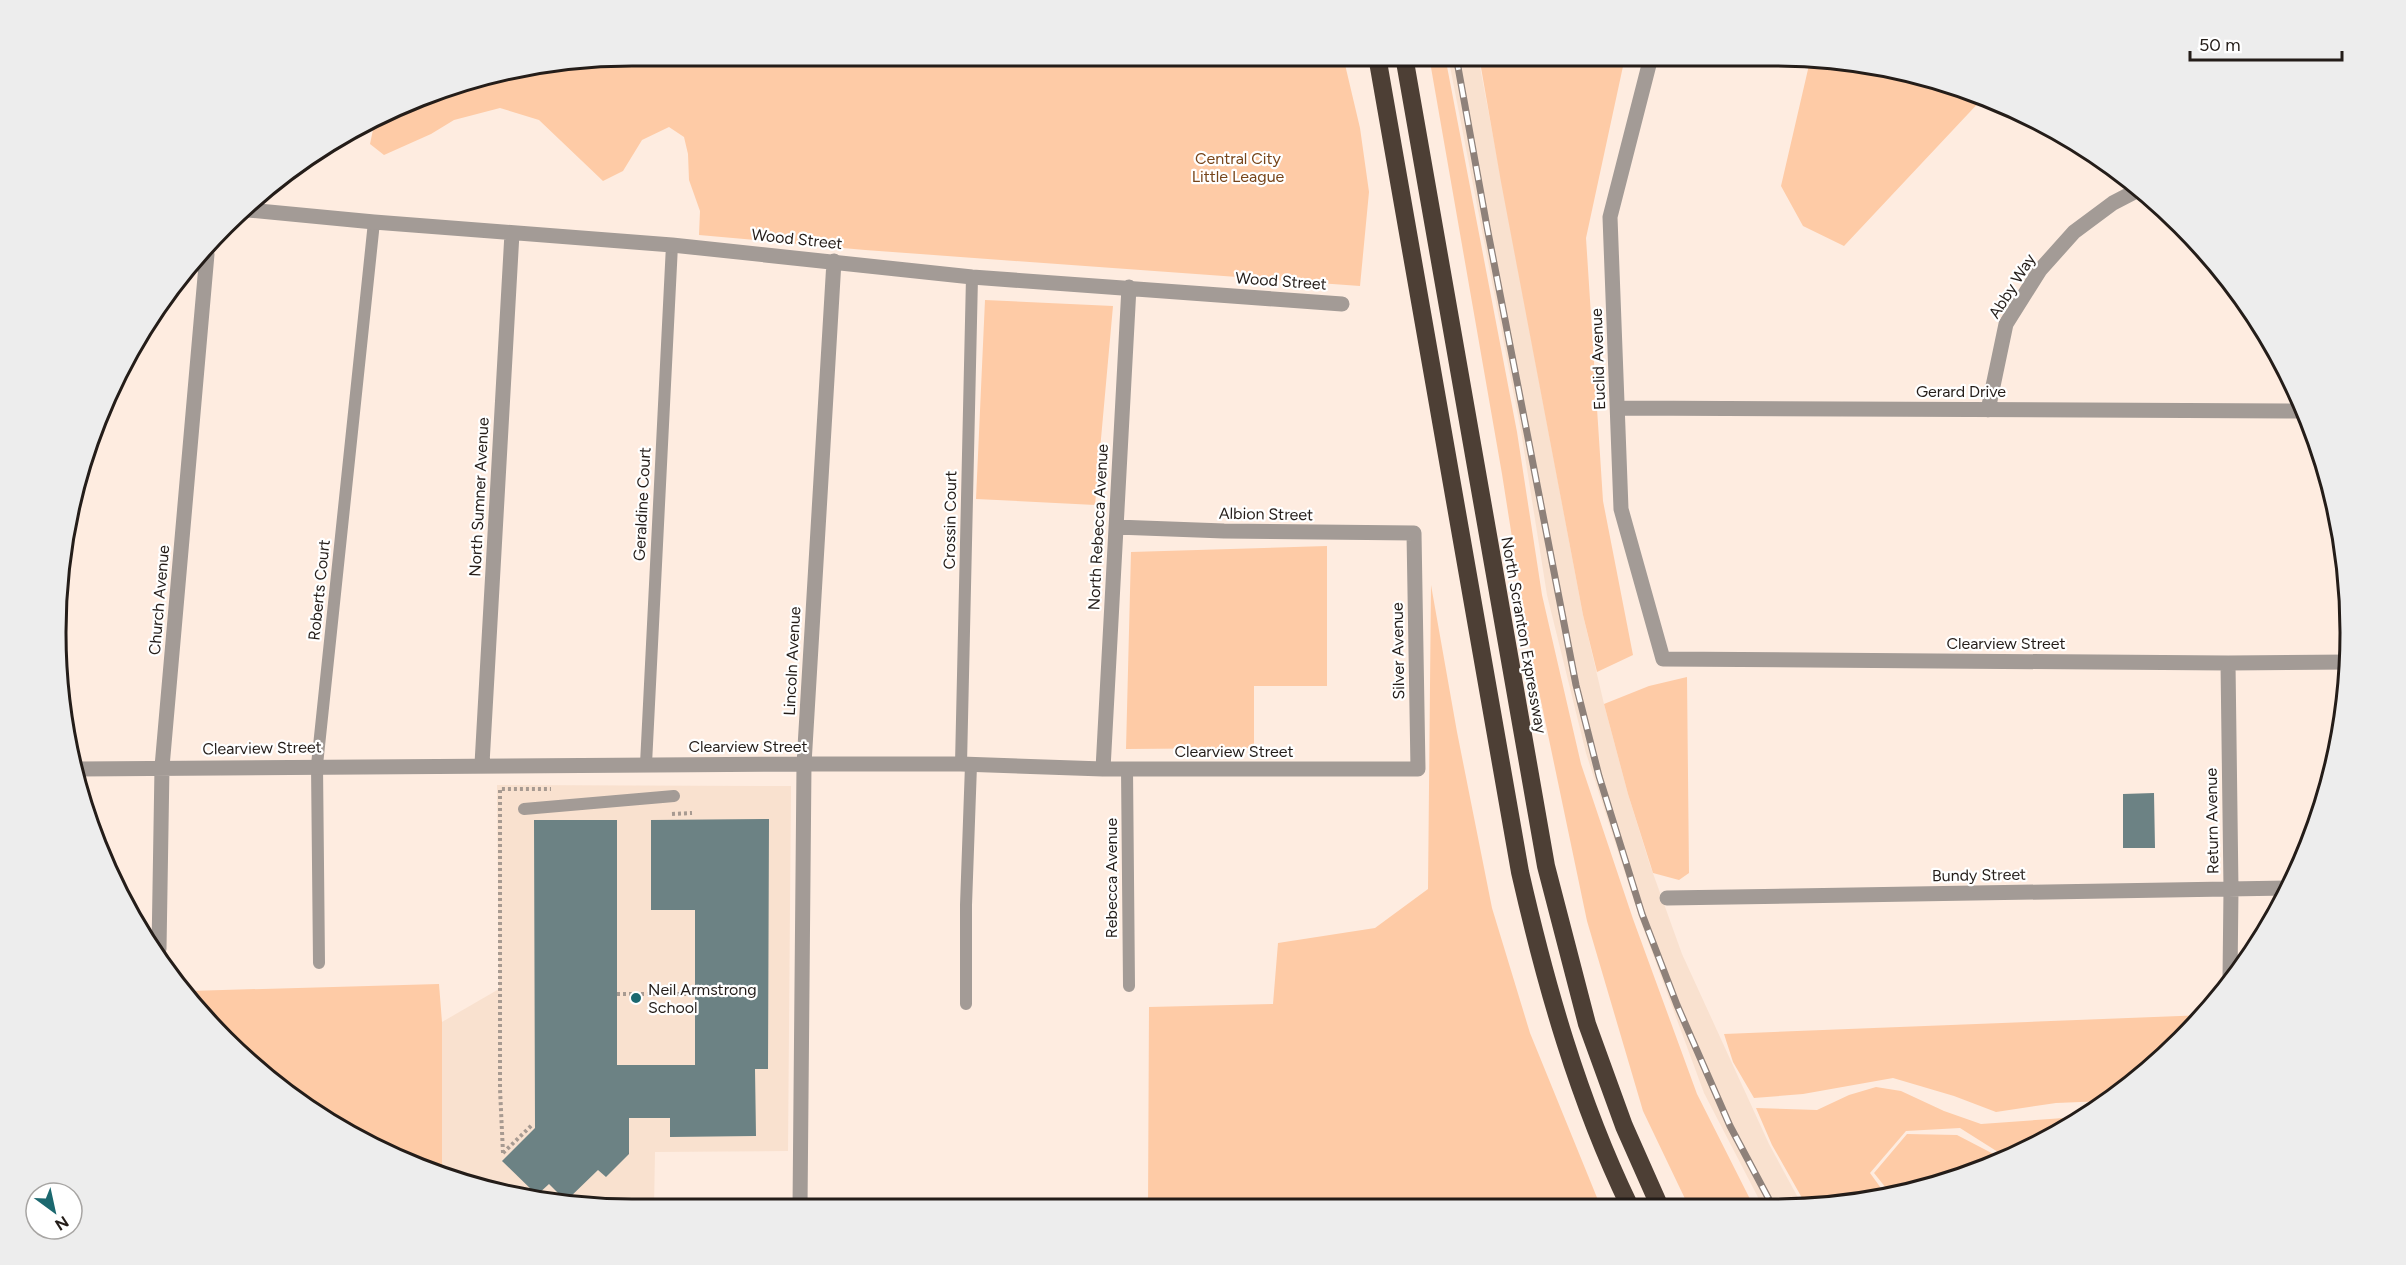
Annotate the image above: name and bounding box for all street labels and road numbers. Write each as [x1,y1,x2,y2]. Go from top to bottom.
street label: Wood Street [751,225,843,253]
street label: Abby Way [1985,250,2040,322]
street label: Wood Street [1235,268,1327,294]
street label: Euclid Avenue [1587,308,1609,410]
street label: Gerard Drive [1916,382,2006,401]
street label: North Sumner Avenue [465,417,493,577]
street label: North Rebecca Avenue [1084,443,1112,611]
street label: Geraldine Court [630,447,654,561]
street label: Crossin Court [940,470,960,570]
street label: Albion Street [1219,504,1313,524]
street label: North Scranton Expressway [1497,535,1551,735]
street label: Roberts Court [304,539,334,641]
street label: Church Avenue [145,544,173,656]
street label: Silver Avenue [1388,602,1408,700]
street label: Lincoln Avenue [780,606,804,716]
street label: Clearview Street [1946,634,2066,653]
street label: Clearview Street [202,737,322,759]
street label: Clearview Street [688,737,808,756]
street label: Clearview Street [1174,742,1294,761]
street label: Return Avenue [2202,768,2222,874]
street label: Rebecca Avenue [1102,818,1121,938]
street label: Bundy Street [1932,865,2026,885]

